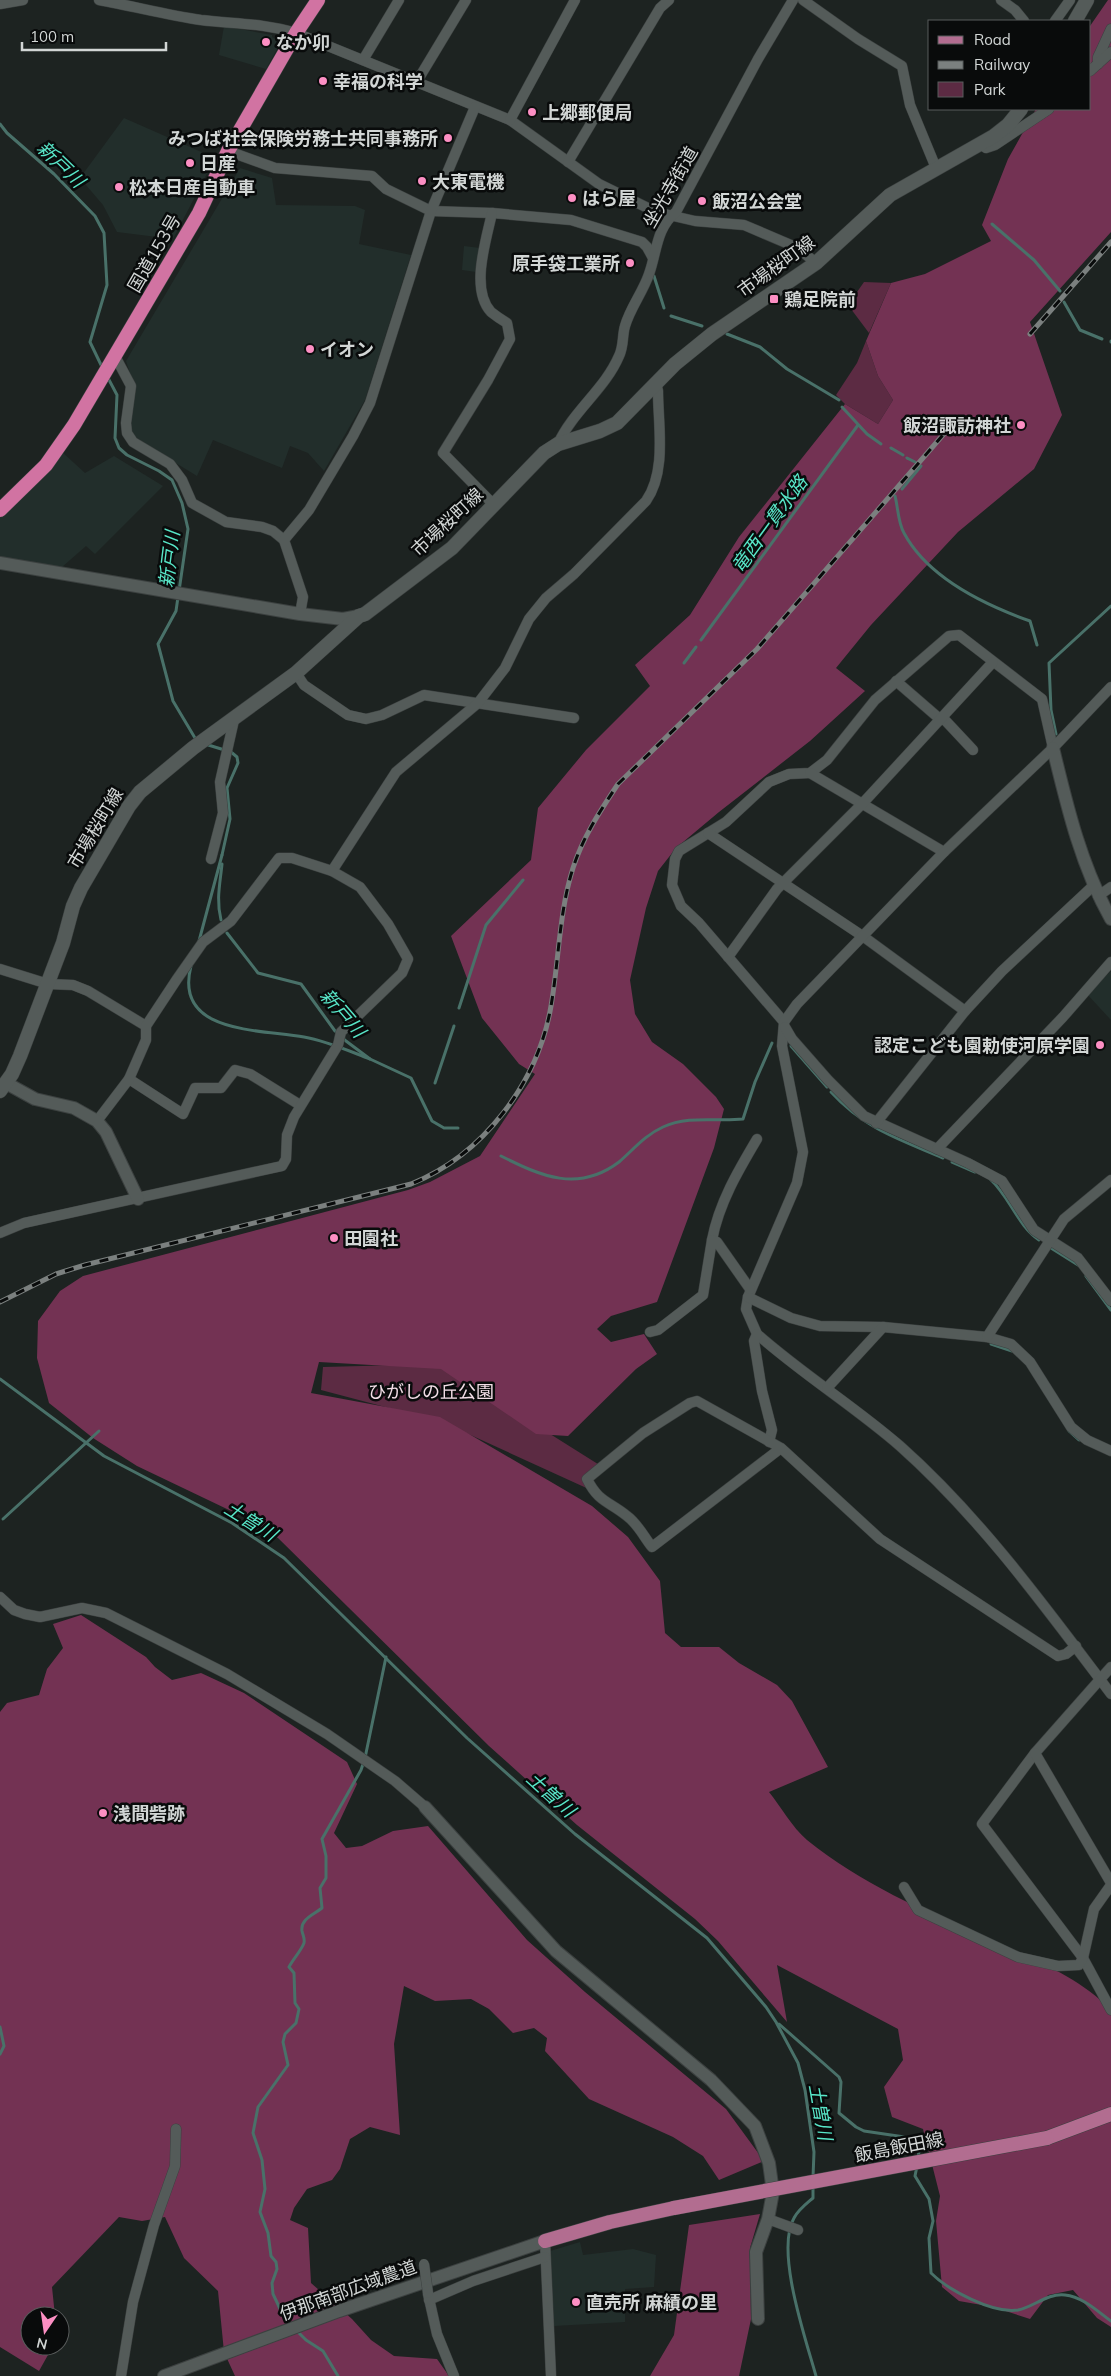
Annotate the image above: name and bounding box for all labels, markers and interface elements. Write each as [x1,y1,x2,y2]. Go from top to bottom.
scale bar [22,20,166,52]
legend [928,20,1091,110]
text: 100 m [30,27,74,46]
text: Road [974,30,1011,49]
place label: なか卯 [276,31,330,54]
marker: なか卯 [260,36,272,48]
text: Railway [974,55,1030,74]
place label: 幸福の科学 [333,70,423,93]
marker: 幸福の科学 [317,75,329,87]
text: Park [974,80,1006,99]
place label: 上郷郵便局 [542,101,632,124]
marker: 上郷郵便局 [526,106,538,118]
place label: みつば社会保険労務士共同事務所 [168,127,438,150]
marker: みつば社会保険労務士共同事務所 [442,132,454,144]
water label: 新戸川 [32,136,91,194]
street label: 坐光寺街道 [638,142,702,232]
place label: 日産 [200,152,236,175]
marker: 日産 [184,157,196,169]
place label: 大東電機 [432,170,505,193]
marker: 大東電機 [416,175,428,187]
place label: 松本日産自動車 [129,176,255,199]
marker: 松本日産自動車 [113,181,125,193]
place label: はら屋 [582,187,636,210]
place label: 飯沼公会堂 [712,190,802,213]
marker: はら屋 [566,192,578,204]
marker: 飯沼公会堂 [696,195,708,207]
street label: 国道153号 [122,210,186,296]
street label: 市場桜町線 [733,230,819,302]
place label: 原手袋工業所 [512,252,620,275]
marker: 原手袋工業所 [624,257,636,269]
place label: 鶏足院前 [784,288,856,311]
marker: 鶏足院前 [768,293,780,305]
place label: イオン [320,338,374,361]
marker: イオン [304,343,316,355]
place label: 飯沼諏訪神社 [903,414,1011,437]
marker: 飯沼諏訪神社 [1015,419,1027,431]
water label: 竜西一貫水路 [726,469,813,577]
street label: 市場桜町線 [406,483,488,561]
water label: 新戸川 [154,527,185,589]
street label: 市場桜町線 [62,784,128,872]
water label: 新戸川 [315,984,372,1044]
place label: 認定こども園勅使河原学園 [874,1034,1090,1057]
marker: 認定こども園勅使河原学園 [1094,1039,1106,1051]
place label: 田園社 [344,1227,398,1250]
marker: 田園社 [328,1232,340,1244]
park label: ひがしの丘公園 [368,1380,494,1403]
water label: 土曽川 [220,1496,283,1547]
water label: 土曽川 [522,1766,582,1823]
place label: 浅間砦跡 [113,1802,185,1825]
marker: 浅間砦跡 [97,1807,109,1819]
water label: 土曽川 [804,2082,838,2144]
street label: 飯島飯田線 [853,2127,945,2167]
street label: 伊那南部広域農道 [276,2255,420,2325]
place label: 直売所 麻績の里 [586,2291,717,2314]
marker: 直売所 麻績の里 [570,2296,582,2308]
north arrow [20,2306,70,2356]
text: N [35,2334,49,2354]

